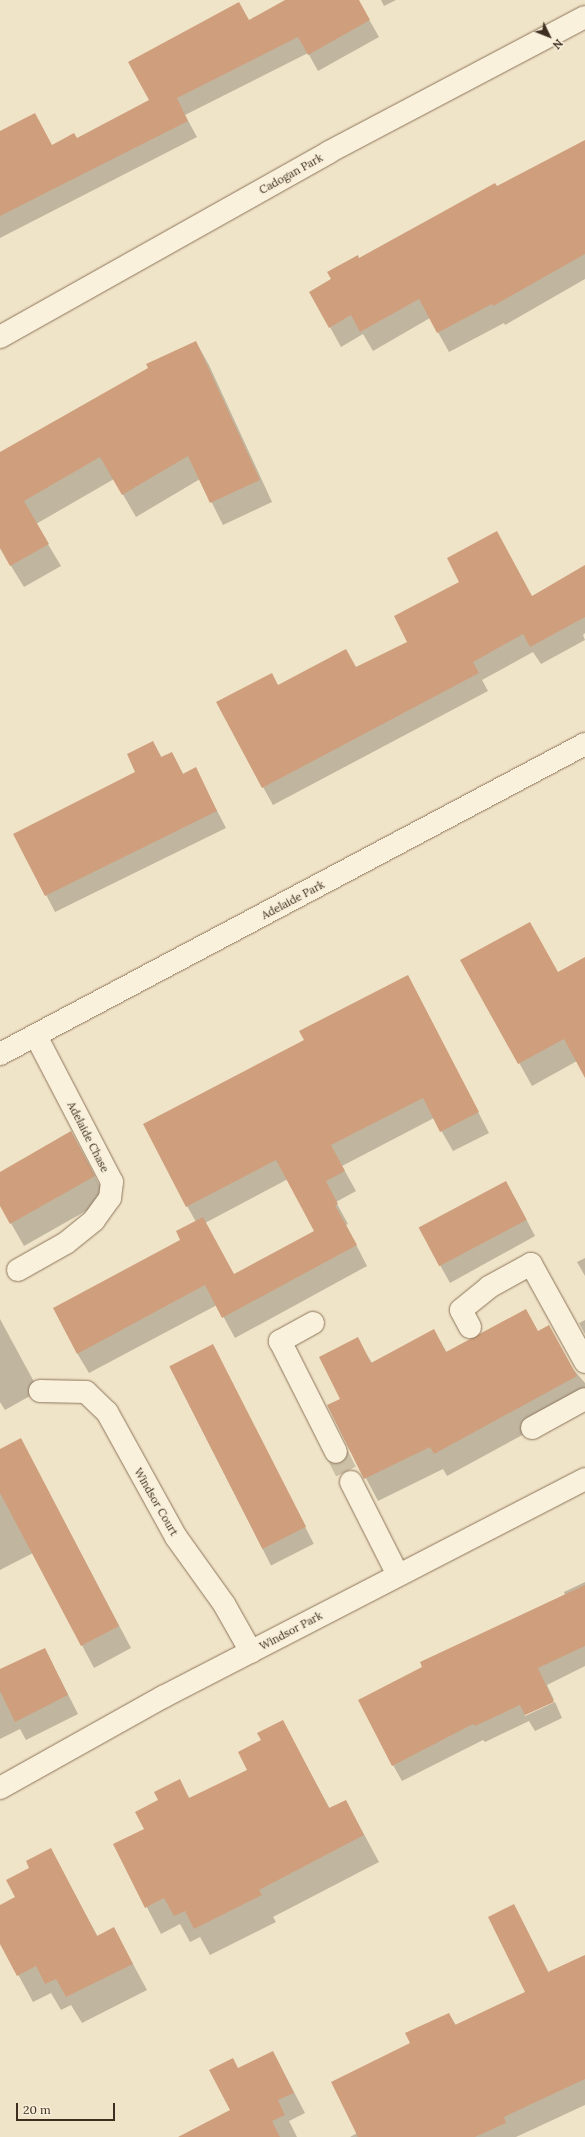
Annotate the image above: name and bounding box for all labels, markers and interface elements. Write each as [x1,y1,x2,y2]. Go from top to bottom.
north arrow [529,16,569,56]
text: N [550,36,566,52]
street label: Cadogan Park [257,151,325,197]
street label: Adelaide Park [259,878,327,922]
street label: Adelaide Chase [64,1099,112,1175]
street label: Windsor Court [131,1466,181,1538]
street label: Windsor Park [257,1609,325,1653]
scale bar [18,2095,117,2121]
text: 20 m [23,2102,51,2117]

